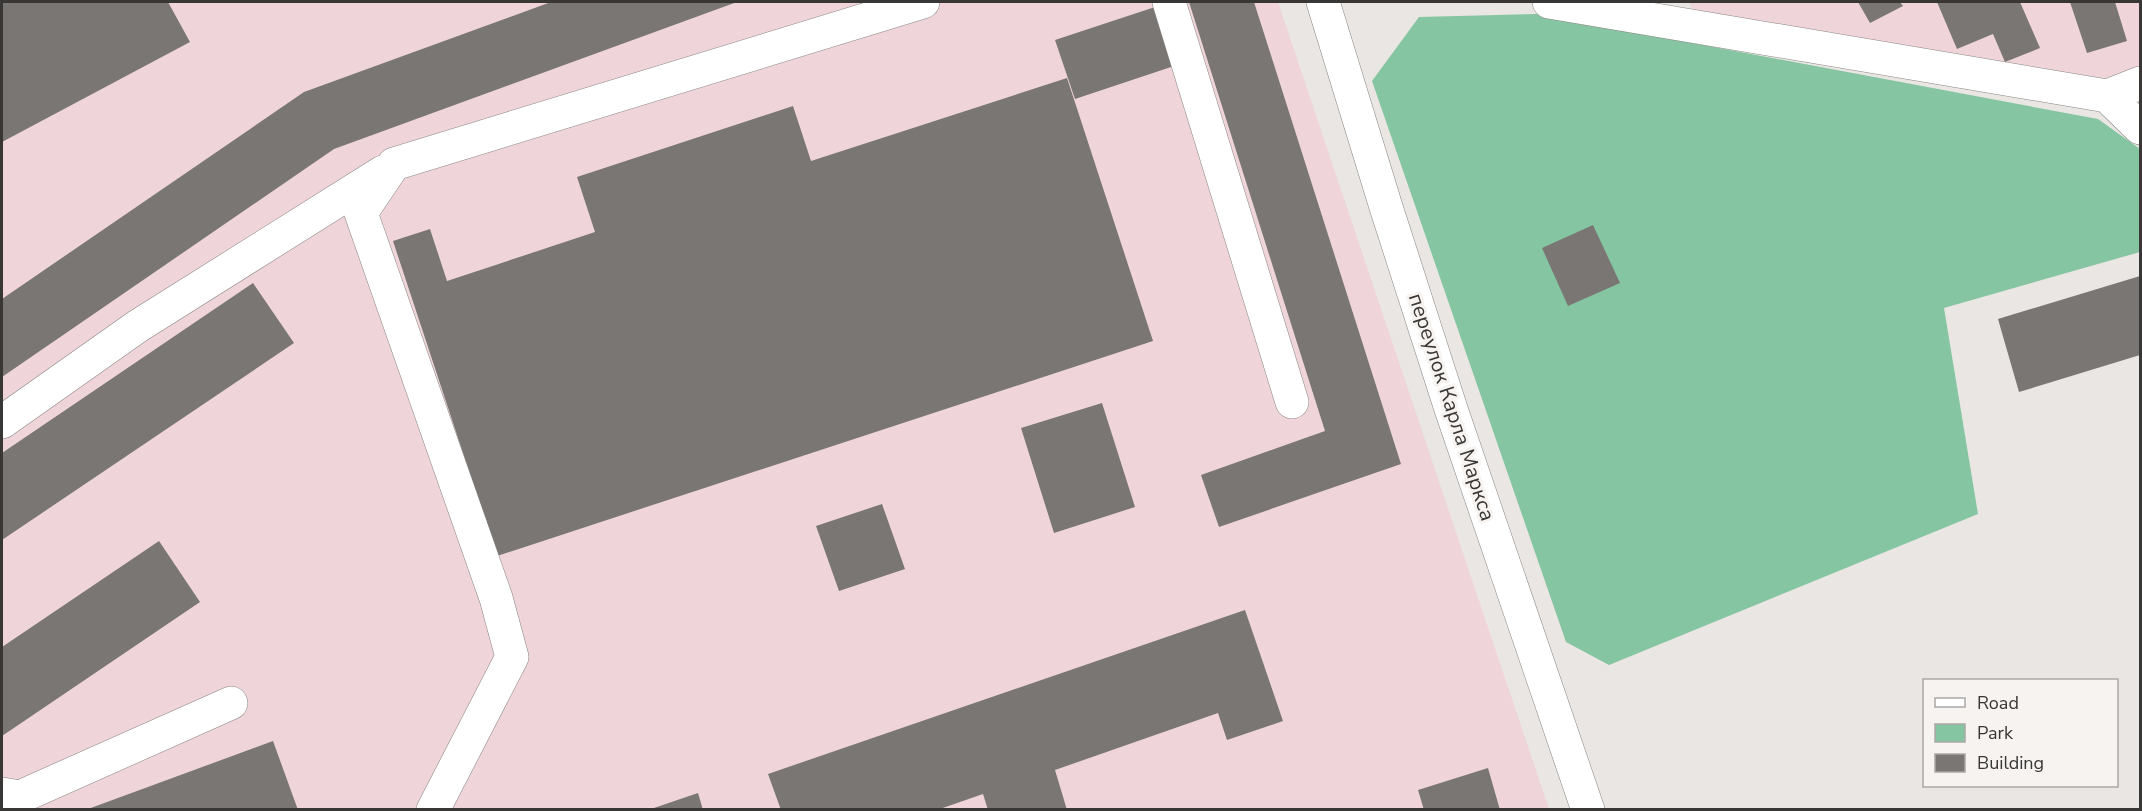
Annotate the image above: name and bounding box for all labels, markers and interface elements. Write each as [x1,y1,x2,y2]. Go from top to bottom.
street label: переулок Карла Маркса [1402,290,1502,524]
legend [1923,679,2118,787]
text: Road [1977,691,2019,715]
text: Park [1977,721,2014,745]
text: Building [1977,751,2044,775]

